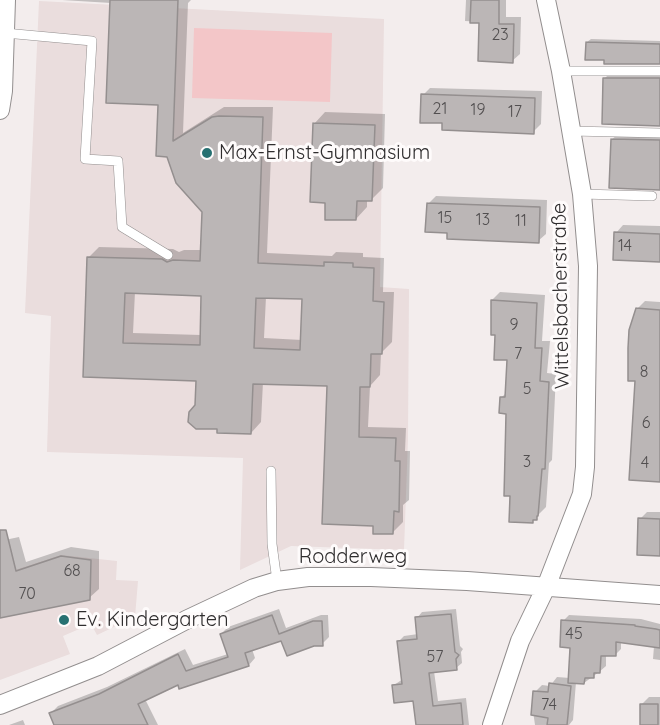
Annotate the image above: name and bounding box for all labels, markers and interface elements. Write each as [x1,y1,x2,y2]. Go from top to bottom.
house number: 23 [491,25,509,45]
house number: 21 [433,99,447,119]
house number: 19 [471,100,485,120]
house number: 17 [508,102,522,122]
place label: Max-Ernst-Gymnasium [219,141,430,165]
marker: Max-Ernst-Gymnasium [200,146,214,160]
street label: Wittelsbacherstraße [547,203,575,389]
house number: 15 [438,208,452,228]
house number: 13 [476,210,490,230]
house number: 11 [515,211,527,231]
house number: 14 [618,236,632,256]
house number: 9 [510,315,518,335]
house number: 7 [514,344,522,364]
house number: 8 [640,362,648,382]
house number: 5 [523,379,531,399]
house number: 6 [642,413,650,433]
house number: 3 [523,452,531,472]
house number: 4 [641,453,649,473]
street label: Rodderweg [299,545,407,569]
house number: 68 [63,561,81,581]
house number: 70 [18,584,36,604]
place label: Ev. Kindergarten [76,608,229,632]
marker: Ev. Kindergarten [57,613,71,627]
house number: 45 [565,624,583,644]
house number: 57 [427,647,443,667]
house number: 74 [541,695,557,715]

